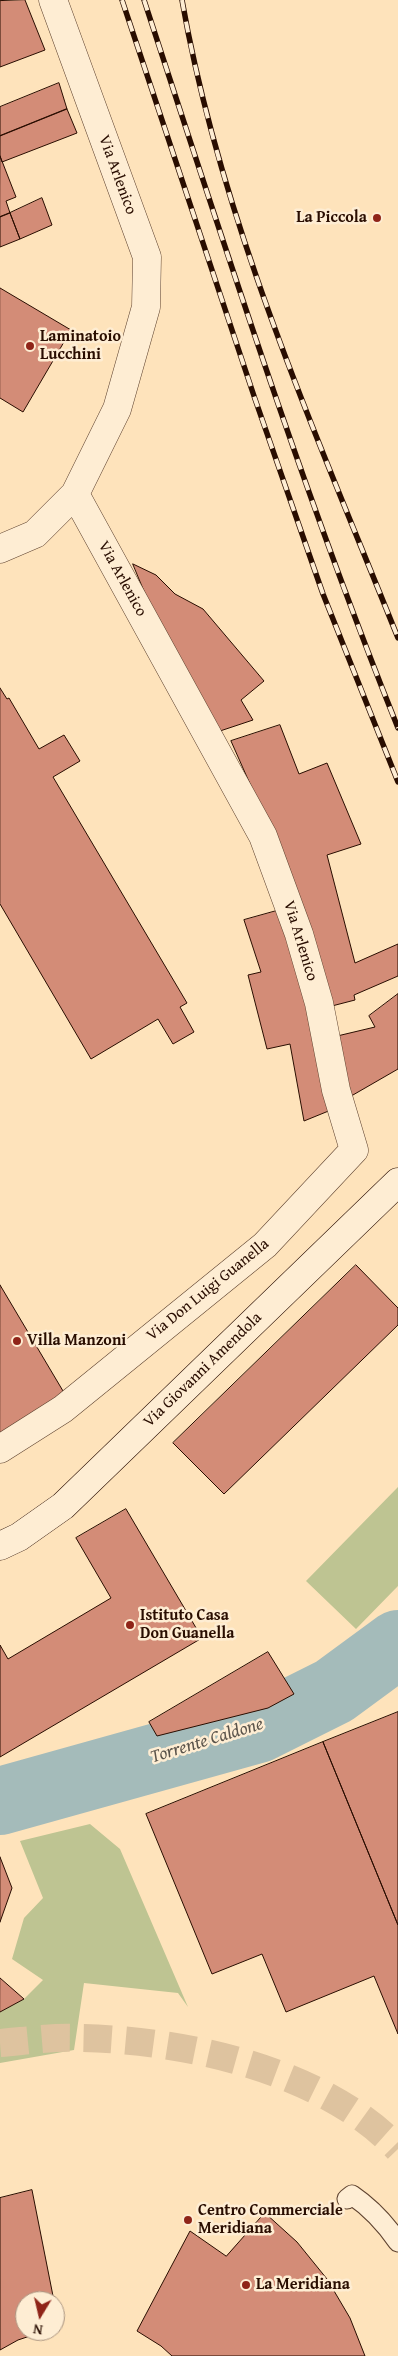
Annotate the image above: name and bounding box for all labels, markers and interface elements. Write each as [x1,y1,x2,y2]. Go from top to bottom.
street label: Via Arlenico [94,133,140,217]
place label: La Piccola [296,208,367,228]
marker: La Piccola [371,212,383,224]
place label: Laminatoio Lucchini [40,327,121,365]
marker: Laminatoio Lucchini [24,340,36,352]
street label: Via Arlenico [93,538,151,620]
street label: Via Arlenico [279,898,321,984]
street label: Via Don Luigi Guanella [143,1235,273,1345]
street label: Via Giovanni Amendola [140,1309,266,1431]
place label: Villa Manzoni [27,1331,126,1351]
marker: Villa Manzoni [11,1335,23,1347]
place label: Istituto Casa Don Guanella [140,1606,234,1644]
marker: Istituto Casa Don Guanella [124,1619,136,1631]
water label: Torrente Caldone [148,1714,266,1768]
place label: Centro Commerciale Meridiana [198,2201,343,2239]
marker: Centro Commerciale Meridiana [182,2214,194,2226]
place label: La Meridiana [256,2275,350,2295]
marker: La Meridiana [240,2279,252,2291]
north arrow [15,2291,65,2341]
text: N [32,2319,44,2340]

